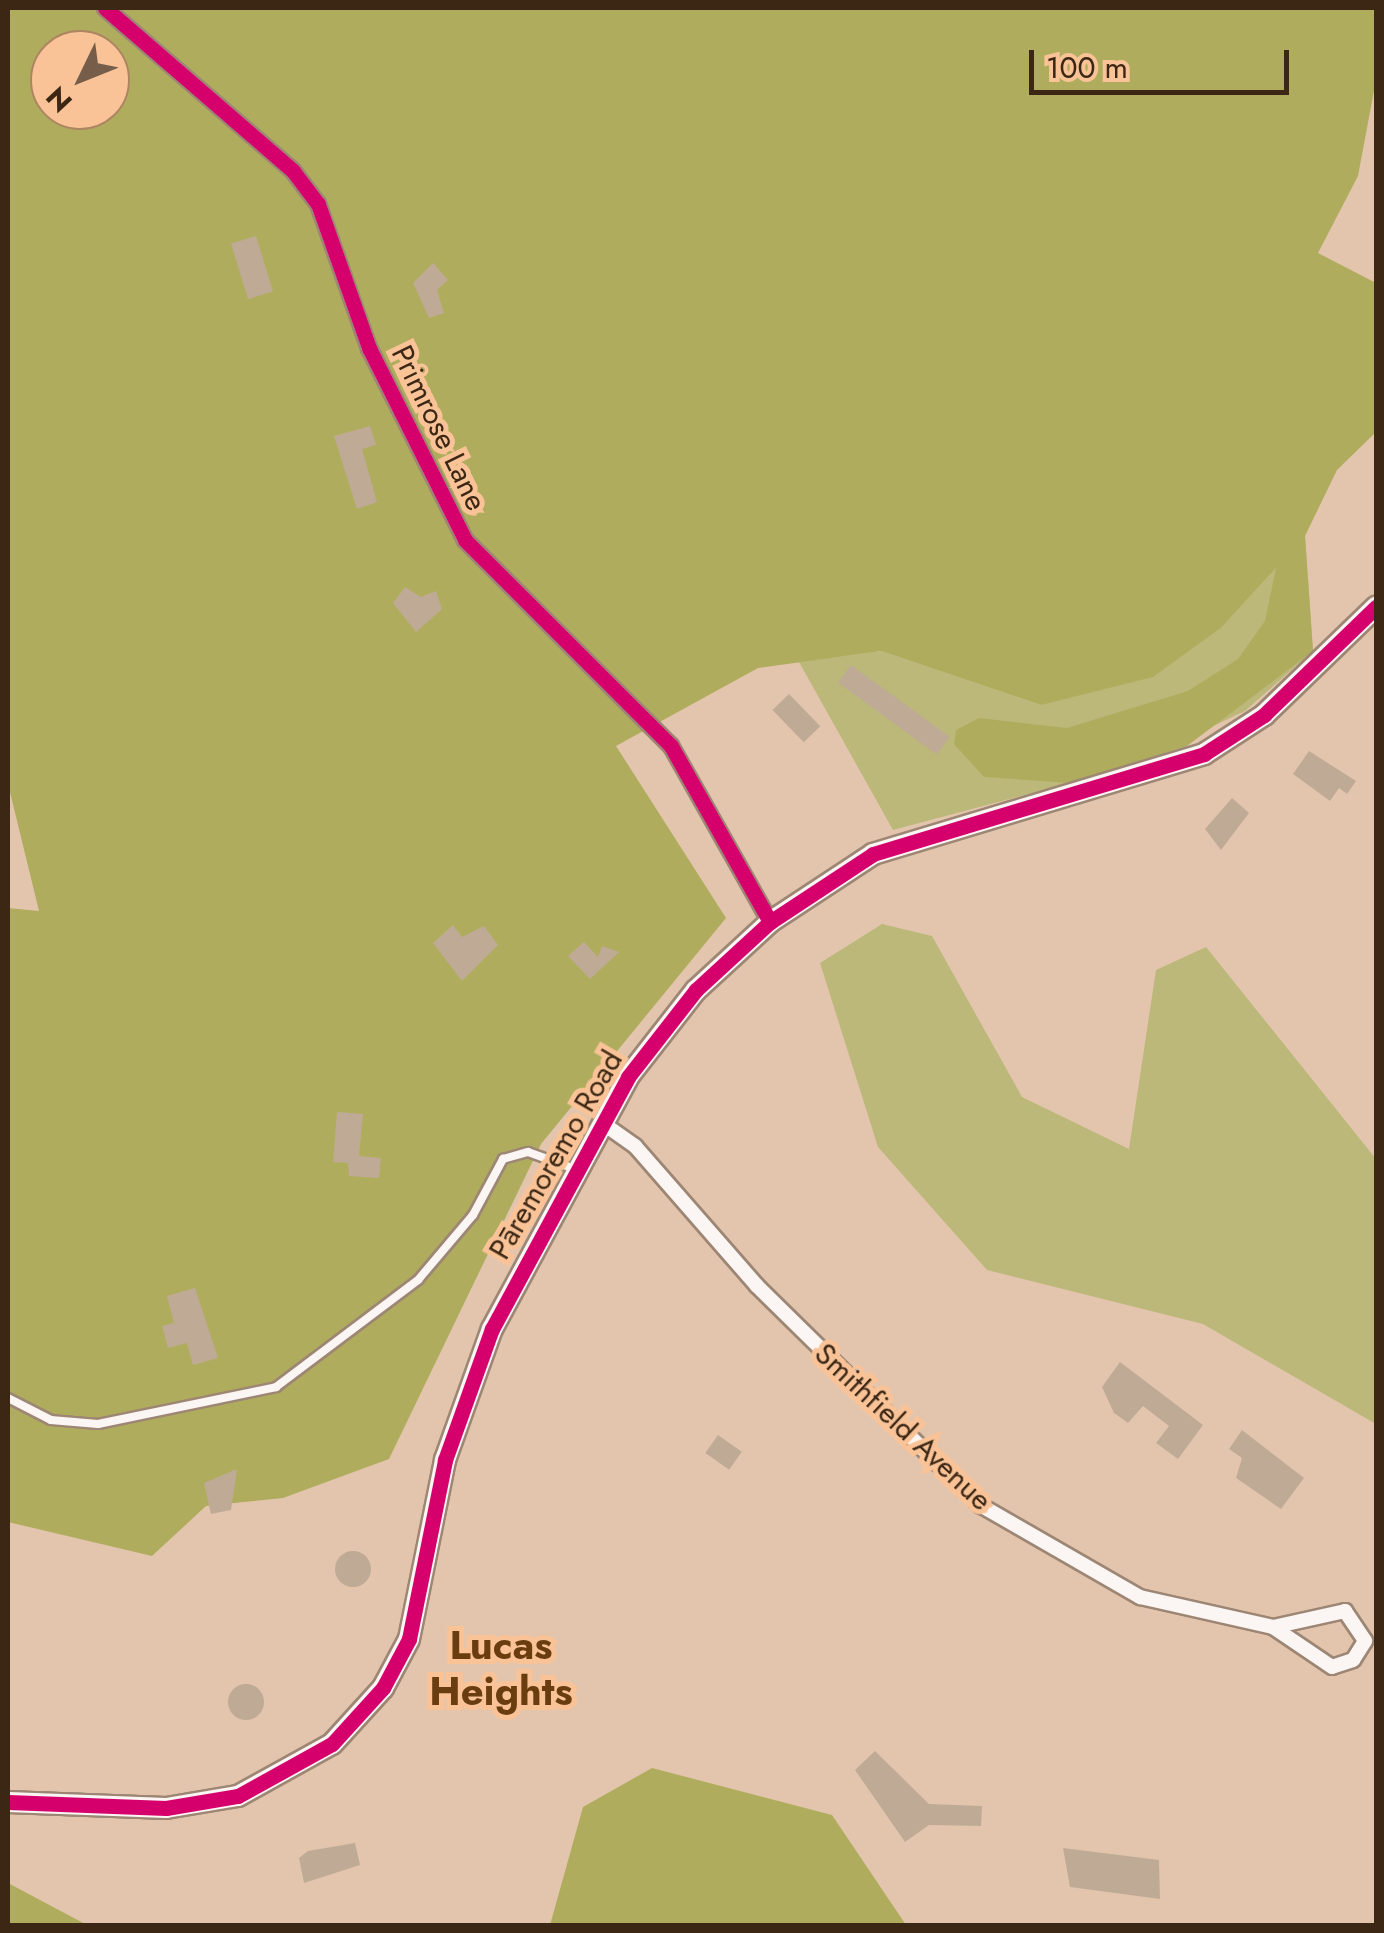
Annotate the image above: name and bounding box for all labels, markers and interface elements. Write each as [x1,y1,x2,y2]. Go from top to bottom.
north arrow [30,30,130,130]
scale bar [1034,30,1294,92]
text: 100 m [1046,46,1128,89]
text: N [37,77,82,122]
street label: Primrose Lane [384,340,494,516]
street label: Pāremoremo Road [482,1044,630,1266]
street label: Smithfield Avenue [807,1336,999,1518]
district label: Lucas Heights [429,1621,573,1715]

